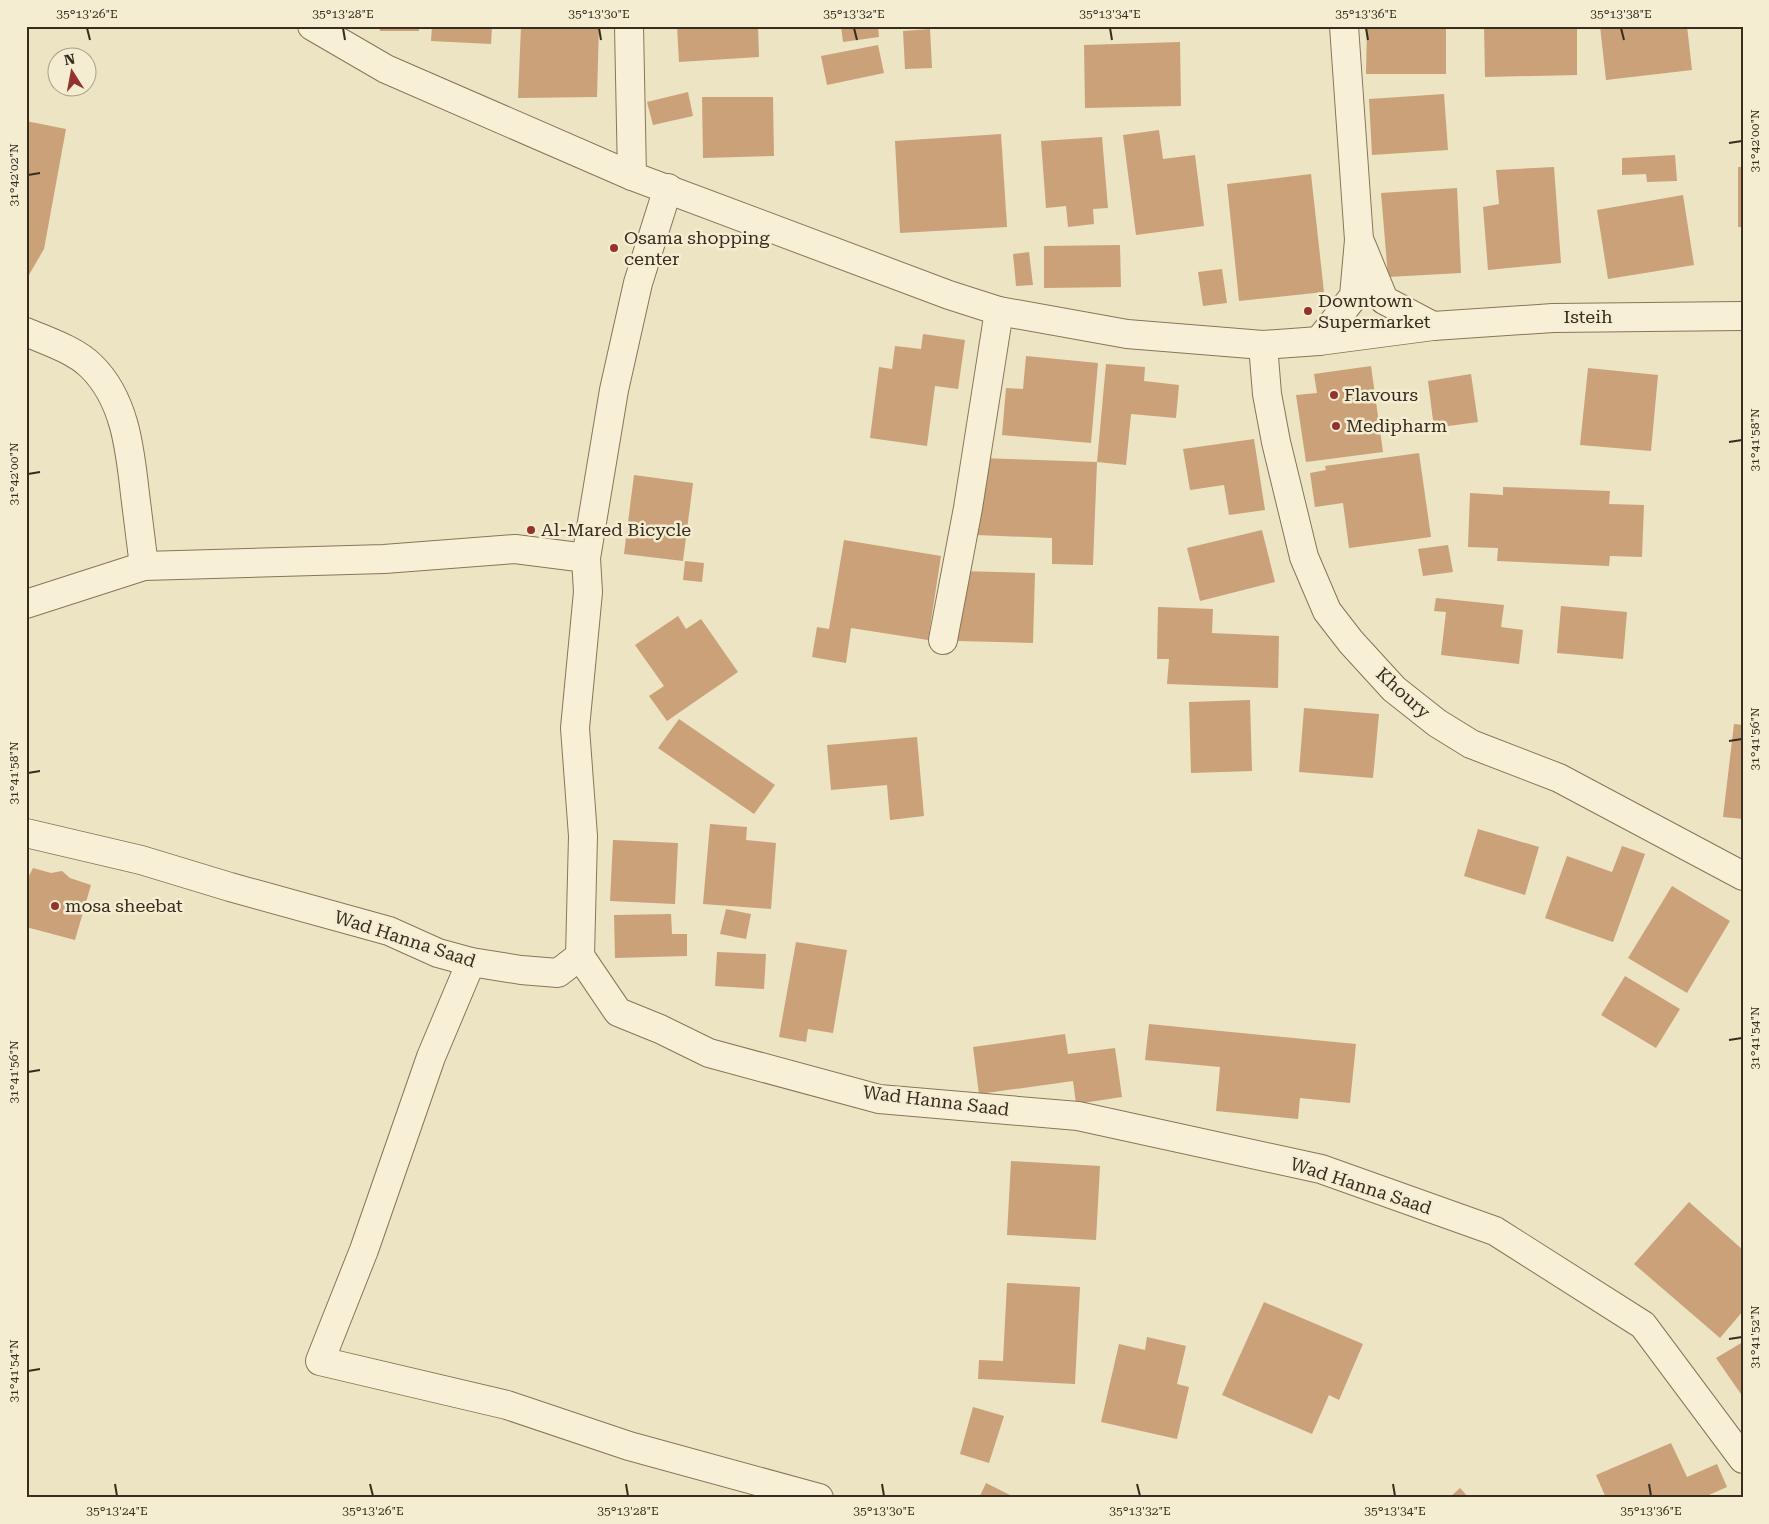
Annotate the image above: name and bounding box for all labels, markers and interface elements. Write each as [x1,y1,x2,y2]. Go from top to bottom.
text: 35°13'26"E [56,7,118,21]
text: 35°13'28"E [312,7,374,21]
text: 35°13'30"E [568,7,630,21]
text: 35°13'32"E [823,7,885,21]
text: 35°13'34"E [1079,7,1141,21]
text: 35°13'36"E [1335,7,1397,21]
text: 35°13'38"E [1590,7,1652,21]
north arrow [48,48,98,98]
text: N [63,50,77,68]
text: 31°42'00"N [1748,109,1762,173]
text: 31°42'02"N [7,143,21,207]
place label: Osama shopping center [624,227,770,269]
marker: Osama shopping center [608,242,620,254]
place label: Downtown Supermarket [1318,290,1431,332]
marker: Downtown Supermarket [1302,305,1314,317]
street label: Isteih [1563,306,1613,327]
place label: Flavours [1344,384,1418,405]
marker: Flavours [1328,389,1340,401]
text: 31°41'58"N [1748,408,1762,472]
place label: Medipharm [1346,415,1447,436]
marker: Medipharm [1330,420,1342,432]
text: 31°42'00"N [7,442,21,506]
place label: Al-Mared Bicycle [541,519,691,540]
marker: Al-Mared Bicycle [525,524,537,536]
street label: Khoury [1372,663,1435,723]
text: 31°41'56"N [1748,707,1762,771]
text: 31°41'58"N [7,741,21,805]
place label: mosa sheebat [65,895,183,916]
marker: mosa sheebat [49,900,61,912]
street label: Wad Hanna Saad [332,906,479,971]
text: 31°41'54"N [1748,1006,1762,1070]
text: 31°41'56"N [7,1040,21,1104]
street label: Wad Hanna Saad [862,1081,1011,1120]
street label: Wad Hanna Saad [1288,1153,1435,1218]
text: 31°41'52"N [1748,1305,1762,1369]
text: 31°41'54"N [7,1339,21,1403]
text: 35°13'24"E [86,1504,148,1518]
text: 35°13'26"E [342,1504,404,1518]
text: 35°13'28"E [597,1504,659,1518]
text: 35°13'30"E [853,1504,915,1518]
text: 35°13'32"E [1109,1504,1171,1518]
text: 35°13'34"E [1364,1504,1426,1518]
text: 35°13'36"E [1620,1504,1682,1518]

